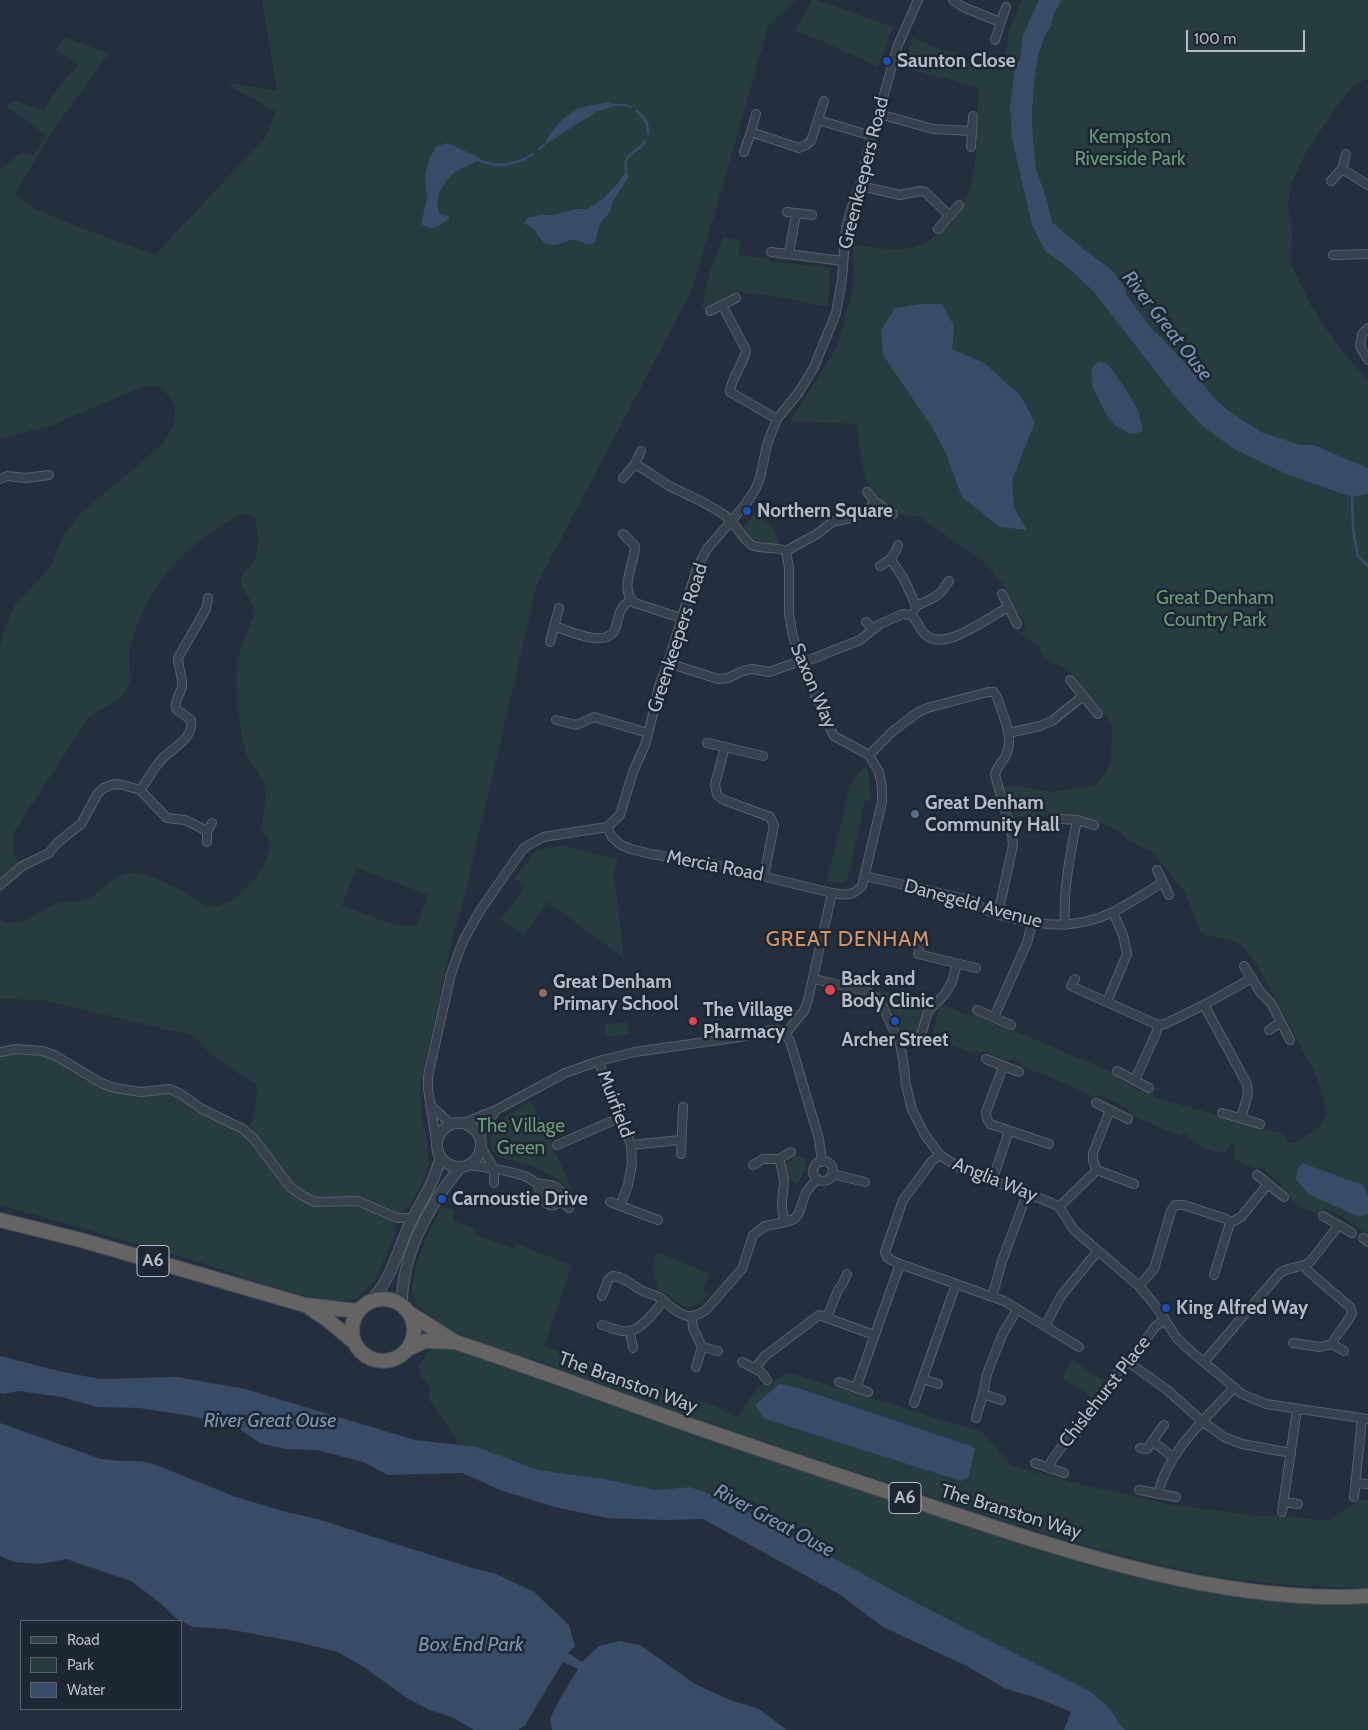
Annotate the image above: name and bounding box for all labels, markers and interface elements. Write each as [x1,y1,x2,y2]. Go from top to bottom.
scale bar [1188,20,1307,52]
text: 100 m [1194,30,1236,48]
place label: Saunton Close [897,50,1016,72]
marker: Saunton Close [881,55,893,67]
street label: Greenkeepers Road [834,95,894,251]
park label: Kempston Riverside Park [1075,126,1185,170]
water label: River Great Ouse [1117,266,1217,386]
place label: Northern Square [757,500,893,522]
marker: Northern Square [741,505,753,517]
street label: Greenkeepers Road [643,560,713,716]
park label: Great Denham Country Park [1156,587,1274,631]
street label: Saxon Way [785,640,841,732]
place label: Great Denham Community Hall [925,792,1060,836]
marker: Great Denham Community Hall [909,808,921,820]
street label: Mercia Road [665,845,765,887]
street label: Danegeld Avenue [902,875,1044,933]
district label: GREAT DENHAM [764,927,932,953]
place label: Back and Body Clinic [841,968,934,1012]
place label: Great Denham Primary School [553,971,679,1015]
marker: Back and Body Clinic [823,983,837,997]
marker: Great Denham Primary School [537,987,549,999]
place label: The Village Pharmacy [703,999,793,1043]
marker: The Village Pharmacy [687,1015,699,1027]
marker: Archer Street [889,1015,901,1027]
place label: Archer Street [842,1029,948,1051]
street label: Muirfield [592,1067,638,1141]
park label: The Village Green [477,1115,565,1159]
street label: Anglia Way [949,1153,1041,1207]
place label: Carnoustie Drive [452,1188,588,1210]
marker: Carnoustie Drive [436,1193,448,1205]
road number: A6 [137,1246,169,1276]
place label: King Alfred Way [1176,1297,1308,1319]
marker: King Alfred Way [1160,1302,1172,1314]
street label: Chislehurst Place [1054,1332,1156,1452]
street label: The Branston Way [555,1347,701,1419]
water label: River Great Ouse [204,1409,336,1433]
water label: River Great Ouse [710,1479,838,1563]
street label: The Branston Way [938,1480,1084,1544]
road number: A6 [889,1482,921,1514]
legend [20,1620,182,1710]
text: Road [67,1631,100,1649]
water label: Box End Park [418,1633,524,1657]
text: Park [67,1656,94,1674]
text: Water [67,1681,105,1699]

